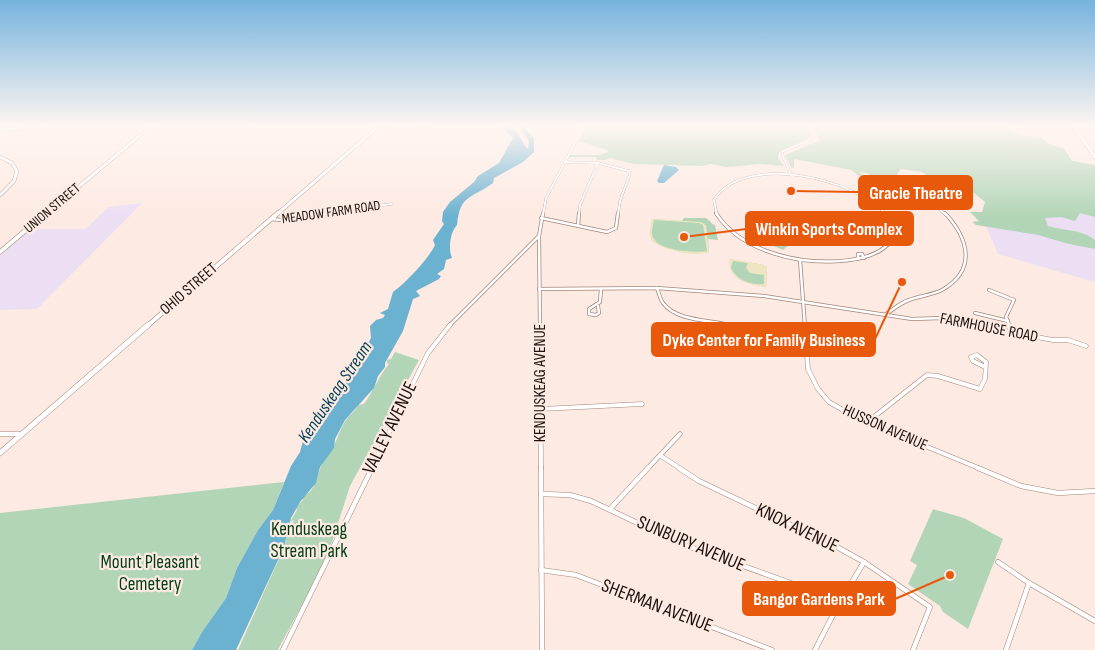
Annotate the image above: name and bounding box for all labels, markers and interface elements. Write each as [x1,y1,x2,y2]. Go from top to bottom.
callout: Gracie Theatre [859,176,972,209]
street label: UNION STREET [20,179,84,237]
text: Gracie Theatre [869,183,963,204]
street label: MEADOW FARM ROAD [281,197,381,227]
callout: Winkin Sports Complex [746,212,913,245]
text: Winkin Sports Complex [756,219,903,240]
street label: OHIO STREET [156,259,222,319]
street label: FARMHOUSE ROAD [938,309,1040,347]
callout: Dyke Center for Family Business [652,323,875,356]
street label: KENDUSKEAG AVENUE [531,324,550,442]
text: Dyke Center for Family Business [662,330,866,351]
water label: Kenduskeag Stream [293,337,377,447]
street label: VALLEY AVENUE [358,378,422,478]
street label: HUSSON AVENUE [840,401,930,455]
street label: KNOX AVENUE [752,498,842,558]
street label: SUNBURY AVENUE [633,511,749,577]
park label: Kenduskeag Stream Park [270,518,348,563]
park label: Mount Pleasant Cemetery [101,551,200,596]
street label: SHERMAN AVENUE [598,574,716,638]
callout: Bangor Gardens Park [743,582,895,615]
text: Bangor Gardens Park [753,589,885,610]

